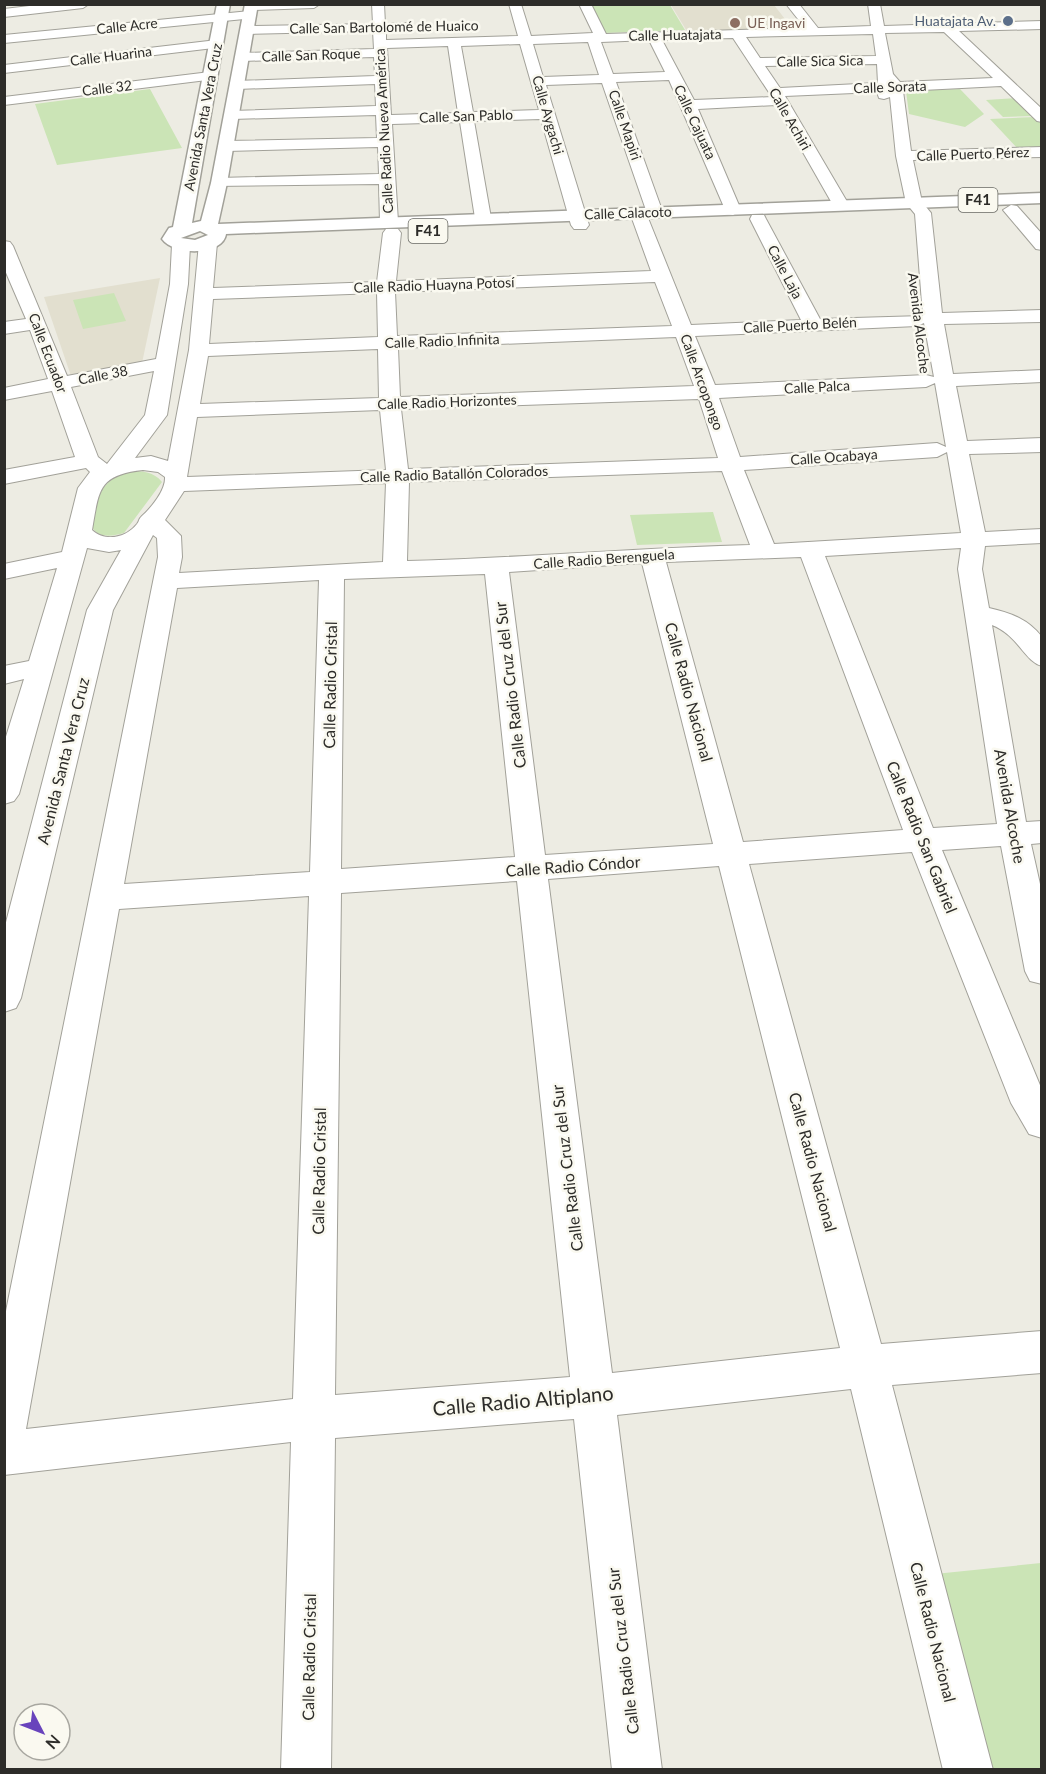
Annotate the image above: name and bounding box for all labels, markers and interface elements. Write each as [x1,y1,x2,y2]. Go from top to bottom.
place label: Huatajata Av. [914,12,996,29]
street label: Calle Acre [95,14,158,37]
place label: UE Ingavi [747,14,805,31]
marker: Huatajata Av. [1001,14,1015,28]
street label: Calle San Bartolomé de Huaico [289,16,479,37]
marker: UE Ingavi [728,16,742,30]
street label: Calle Huatajata [628,25,722,44]
street label: Calle Huarina [69,42,153,69]
street label: Avenida Santa Vera Cruz [180,42,225,192]
street label: Calle San Roque [261,44,361,65]
street label: Calle Radio Nueva América [371,48,396,214]
street label: Calle Sica Sica [777,51,863,70]
street label: Calle Aygachi [529,73,568,156]
street label: Calle 32 [81,76,133,99]
street label: Calle Sorata [853,77,927,96]
street label: Calle Cajuata [671,82,720,162]
street label: Calle Achiri [766,85,815,153]
street label: Calle Mapiri [606,87,645,162]
street label: Calle San Pablo [419,105,513,126]
street label: Calle Puerto Pérez [916,143,1030,164]
road number: F41 [958,188,998,212]
street label: Calle Calacoto [584,202,672,223]
road number: F41 [408,219,448,243]
street label: Calle Laja [764,242,807,302]
street label: Avenida Alcoche [905,271,934,374]
street label: Calle Radio Huayna Potosí [353,273,515,296]
street label: Calle Ecuador [25,311,71,395]
street label: Calle Puerto Belén [743,313,857,336]
street label: Calle Radio Infinita [384,330,500,351]
street label: Calle Arcopongo [677,332,728,432]
street label: Calle 38 [77,361,129,388]
street label: Calle Palca [784,376,850,397]
street label: Calle Radio Horizontes [377,391,517,412]
street label: Calle Ocabaya [790,445,878,468]
street label: Calle Radio Batallón Colorados [360,462,548,485]
street label: Calle Radio Berenguela [533,545,675,572]
street label: Calle Radio Cruz del Sur [490,600,529,770]
street label: Calle Radio Nacional [662,620,717,764]
street label: Calle Radio Cristal [319,621,340,749]
street label: Avenida Santa Vera Cruz [33,675,92,846]
street label: Avenida Alcoche [991,747,1030,865]
street label: Calle Radio San Gabriel [883,758,962,916]
street label: Calle Radio Cóndor [505,851,641,880]
street label: Calle Radio Cruz del Sur [547,1083,586,1253]
street label: Calle Radio Nacional [786,1090,841,1234]
street label: Calle Radio Cristal [308,1107,329,1235]
street label: Calle Radio Altiplano [431,1380,614,1420]
street label: Calle Radio Nacional [907,1560,960,1704]
street label: Calle Radio Cruz del Sur [603,1566,642,1736]
street label: Calle Radio Cristal [298,1593,319,1721]
north arrow [12,1702,72,1762]
text: N [42,1731,65,1753]

